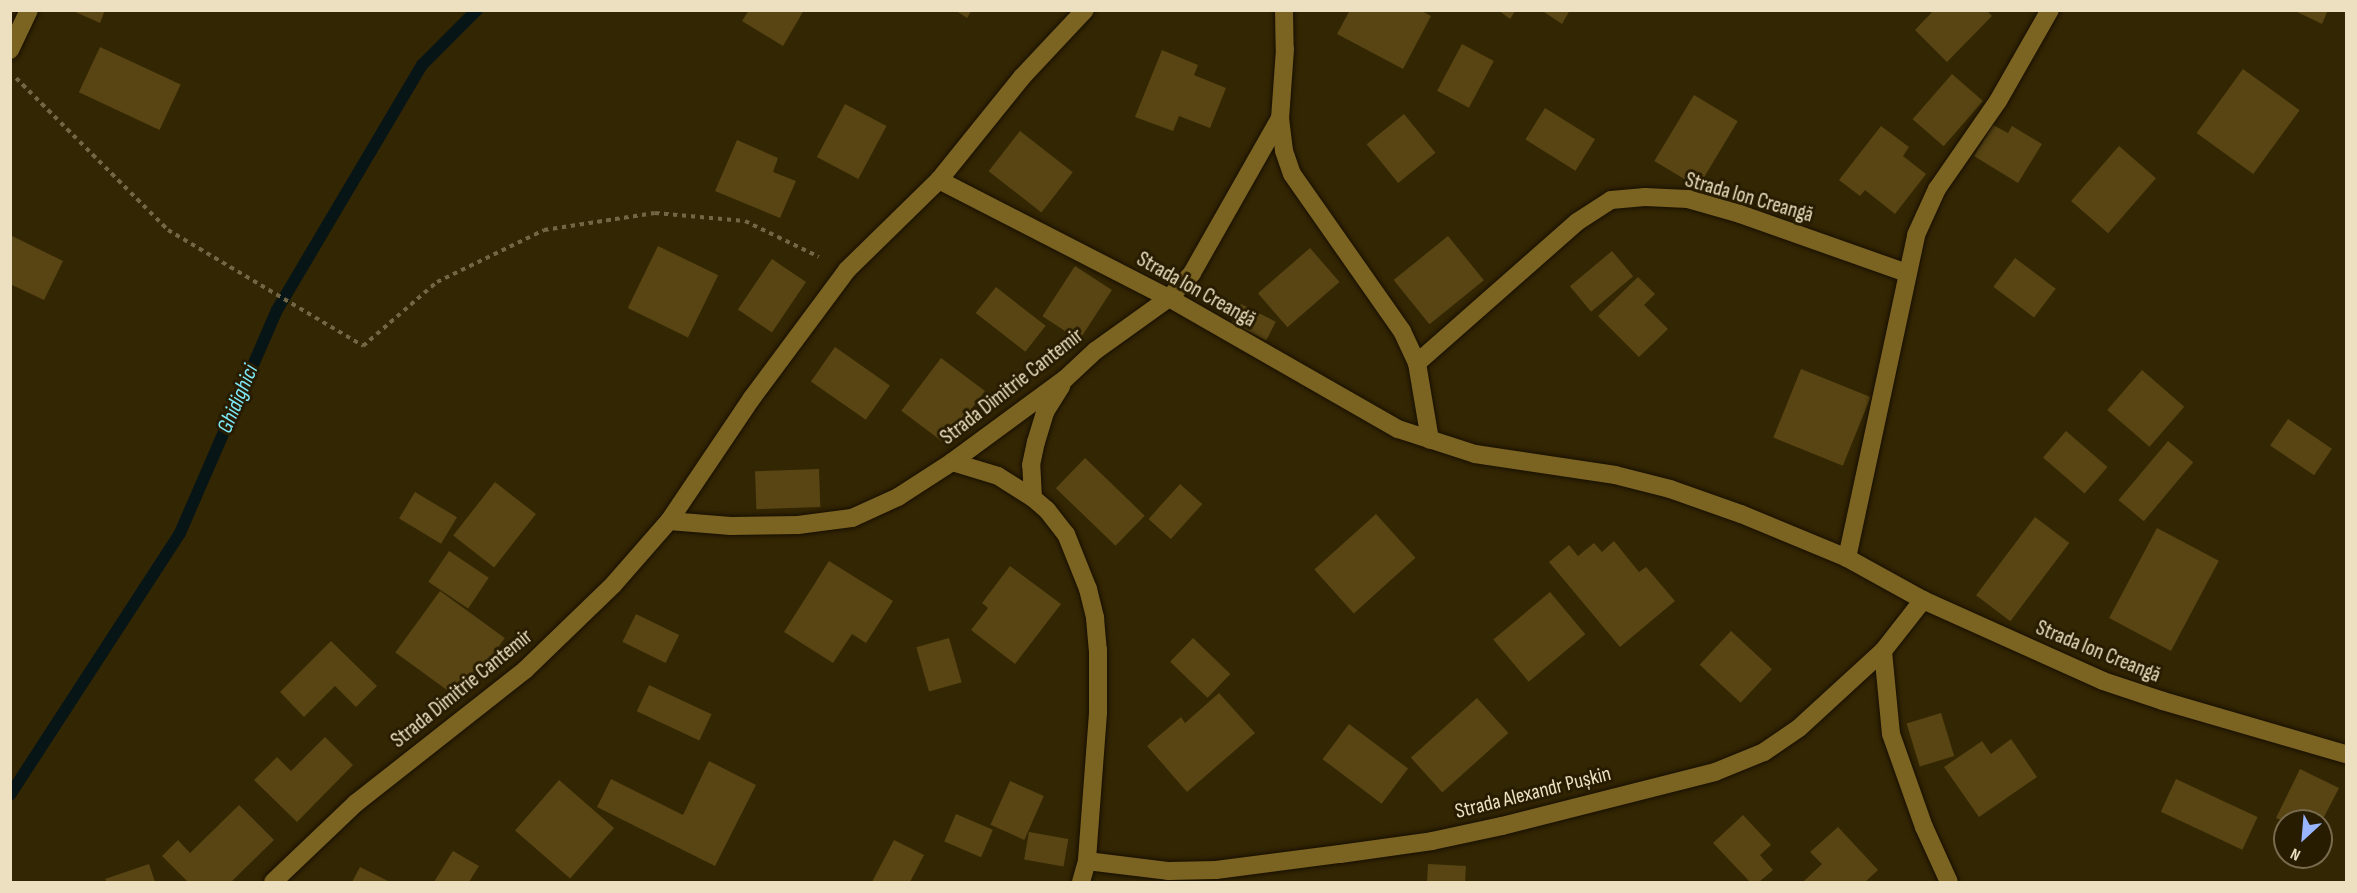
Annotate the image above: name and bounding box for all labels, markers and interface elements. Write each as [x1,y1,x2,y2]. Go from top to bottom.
street label: Strada Ion Creangă [1682,168,1816,228]
street label: Strada Ion Creangă [1132,247,1260,333]
street label: Strada Dimitrie Cantemir [936,323,1088,451]
water label: Ghidighici [212,361,264,437]
street label: Strada Ion Creangă [2032,616,2164,688]
street label: Strada Dimitrie Cantemir [386,624,538,754]
street label: Strada Alexandr Pușkin [1452,761,1614,825]
north arrow [2273,809,2333,869]
text: N [2288,843,2304,864]

